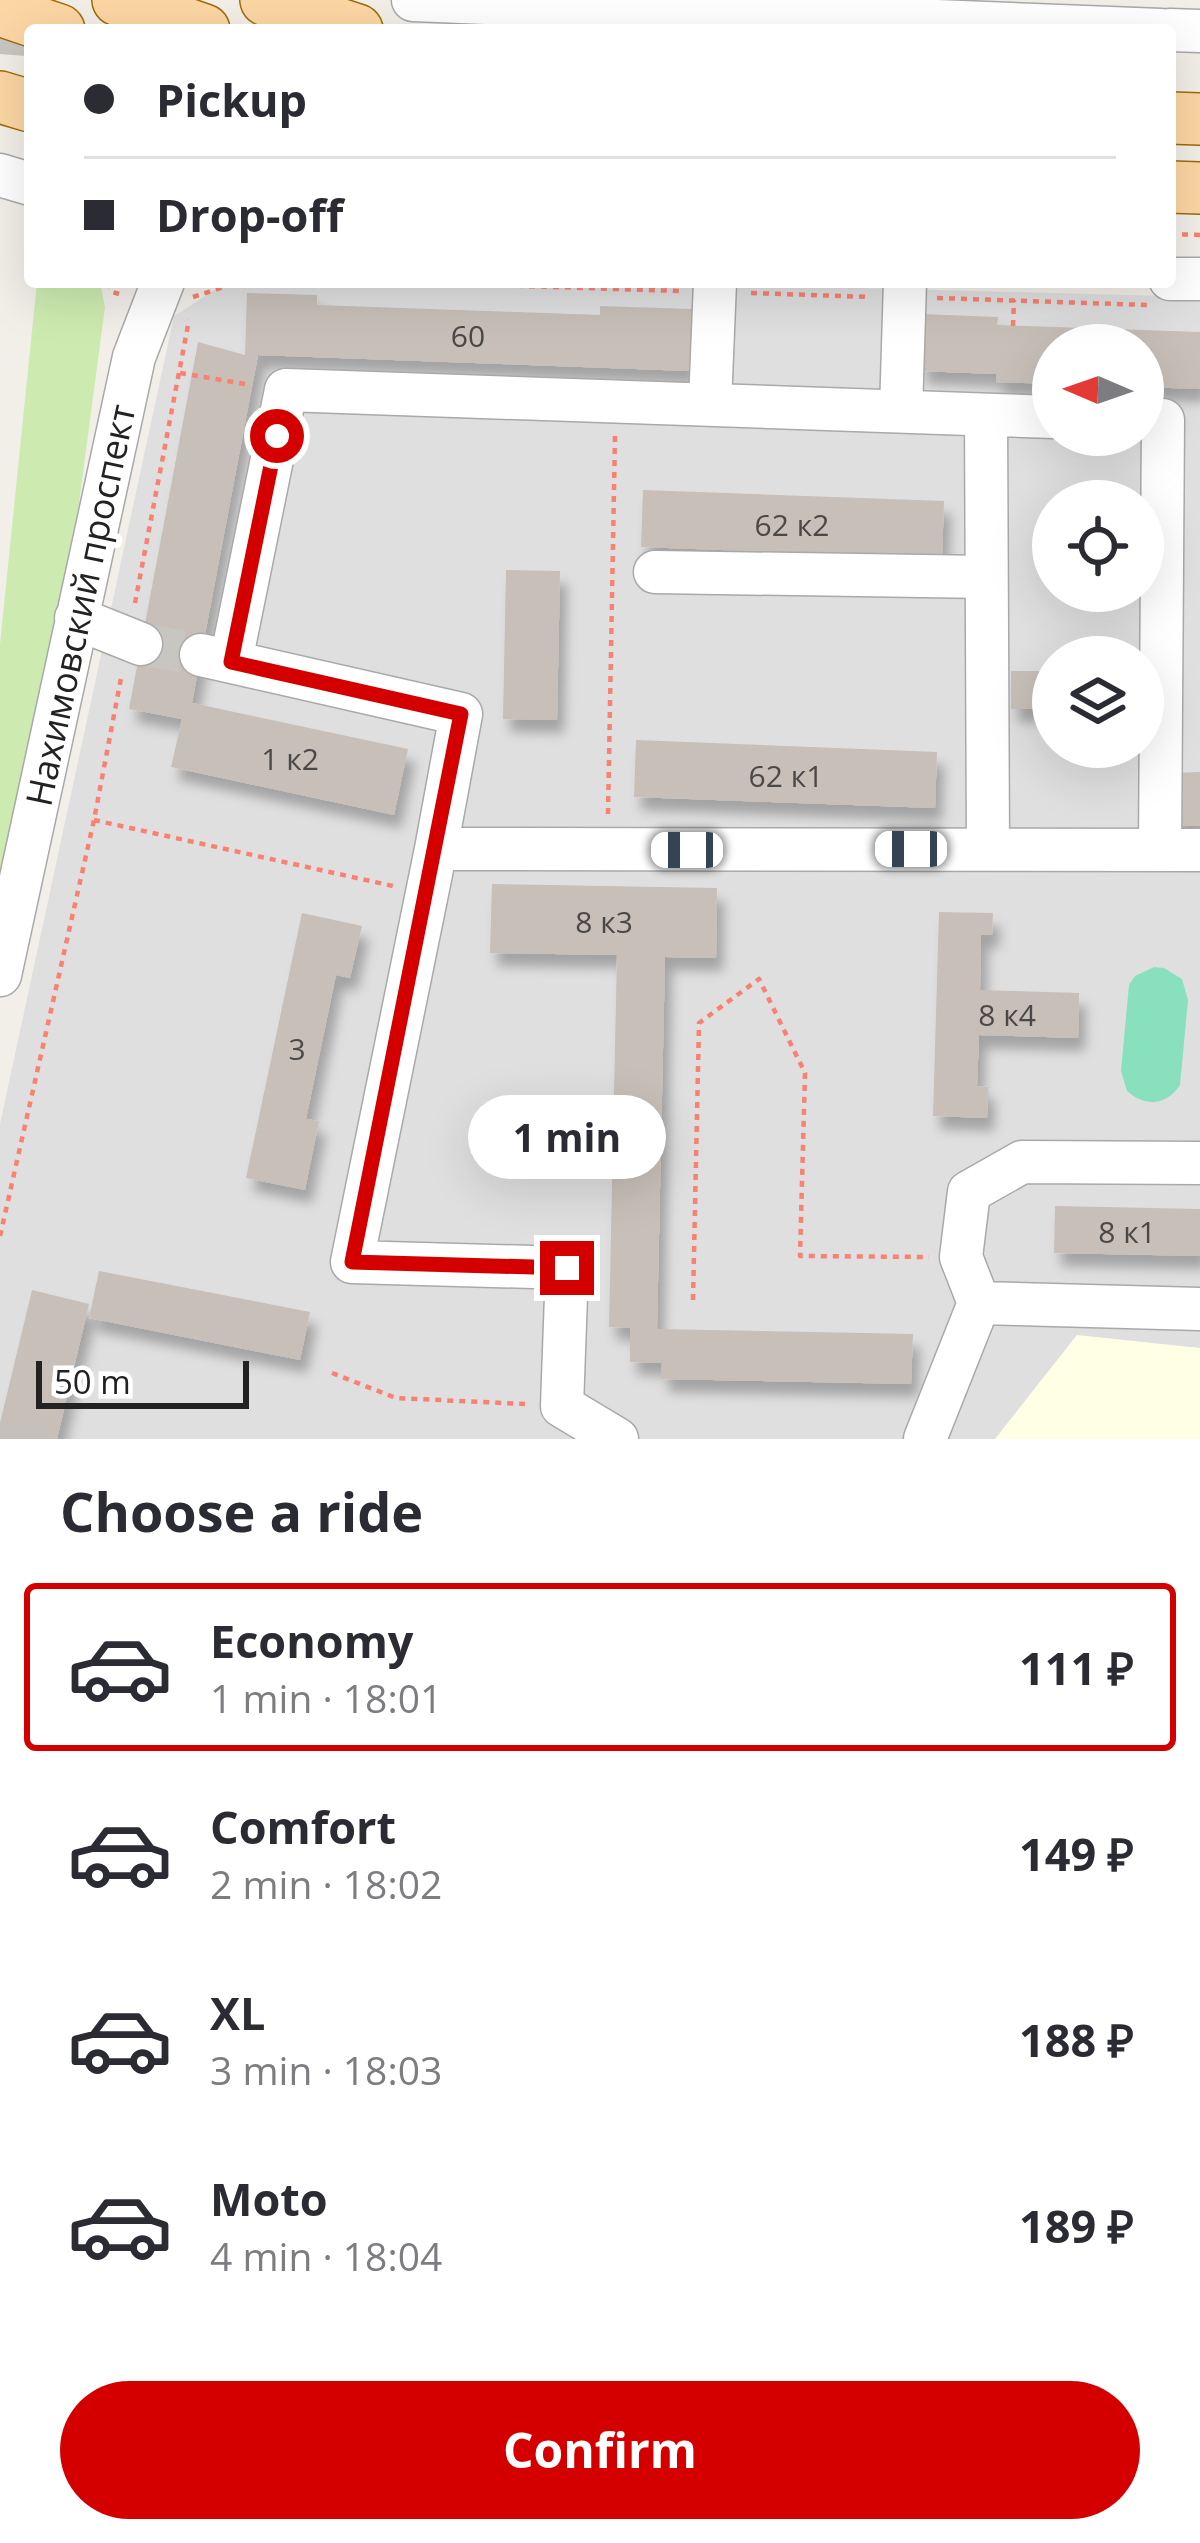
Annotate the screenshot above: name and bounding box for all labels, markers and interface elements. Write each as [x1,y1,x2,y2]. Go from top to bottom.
text: Pickup [156,69,307,130]
text: Drop-off [156,184,343,245]
house number: 60 [451,315,485,356]
north arrow [1032,324,1164,456]
map controls [1032,324,1164,768]
street label: Нахимовский проспект [13,400,147,810]
route start [250,409,304,463]
button: locate [1032,480,1164,612]
house number: 62 к2 [755,504,829,545]
button: layers [1032,636,1164,768]
house number: 1 к2 [261,738,319,779]
house number: 62 к1 [749,755,823,796]
car [875,831,947,867]
car [651,832,723,868]
house number: 8 к3 [575,901,633,942]
house number: 8 к4 [978,994,1036,1035]
house number: 3 [288,1028,306,1069]
callout: 1 min [468,1094,666,1178]
text: 1 min [513,1110,621,1163]
house number: 8 к1 [1098,1211,1156,1252]
route end [540,1241,594,1295]
scale bar [36,1355,249,1408]
text: 50 m [54,1359,131,1404]
text: Choose a ride [60,1474,423,1548]
text: Economy [210,1610,413,1671]
icon: car [66,1613,174,1721]
text: 111 ₽ [1019,1637,1134,1698]
text: 1 min · 18:01 [210,1671,442,1724]
text: Comfort [210,1796,396,1857]
icon: car [66,1799,174,1907]
text: 149 ₽ [1019,1823,1134,1884]
text: 2 min · 18:02 [210,1857,442,1910]
text: XL [210,1982,265,2043]
icon: car [66,1985,174,2093]
text: 188 ₽ [1019,2009,1134,2070]
text: 3 min · 18:03 [210,2043,442,2096]
text: Moto [210,2168,328,2229]
icon: car [66,2171,174,2279]
text: 189 ₽ [1019,2195,1134,2256]
text: 4 min · 18:04 [210,2229,442,2282]
button: Confirm [60,2381,1140,2519]

